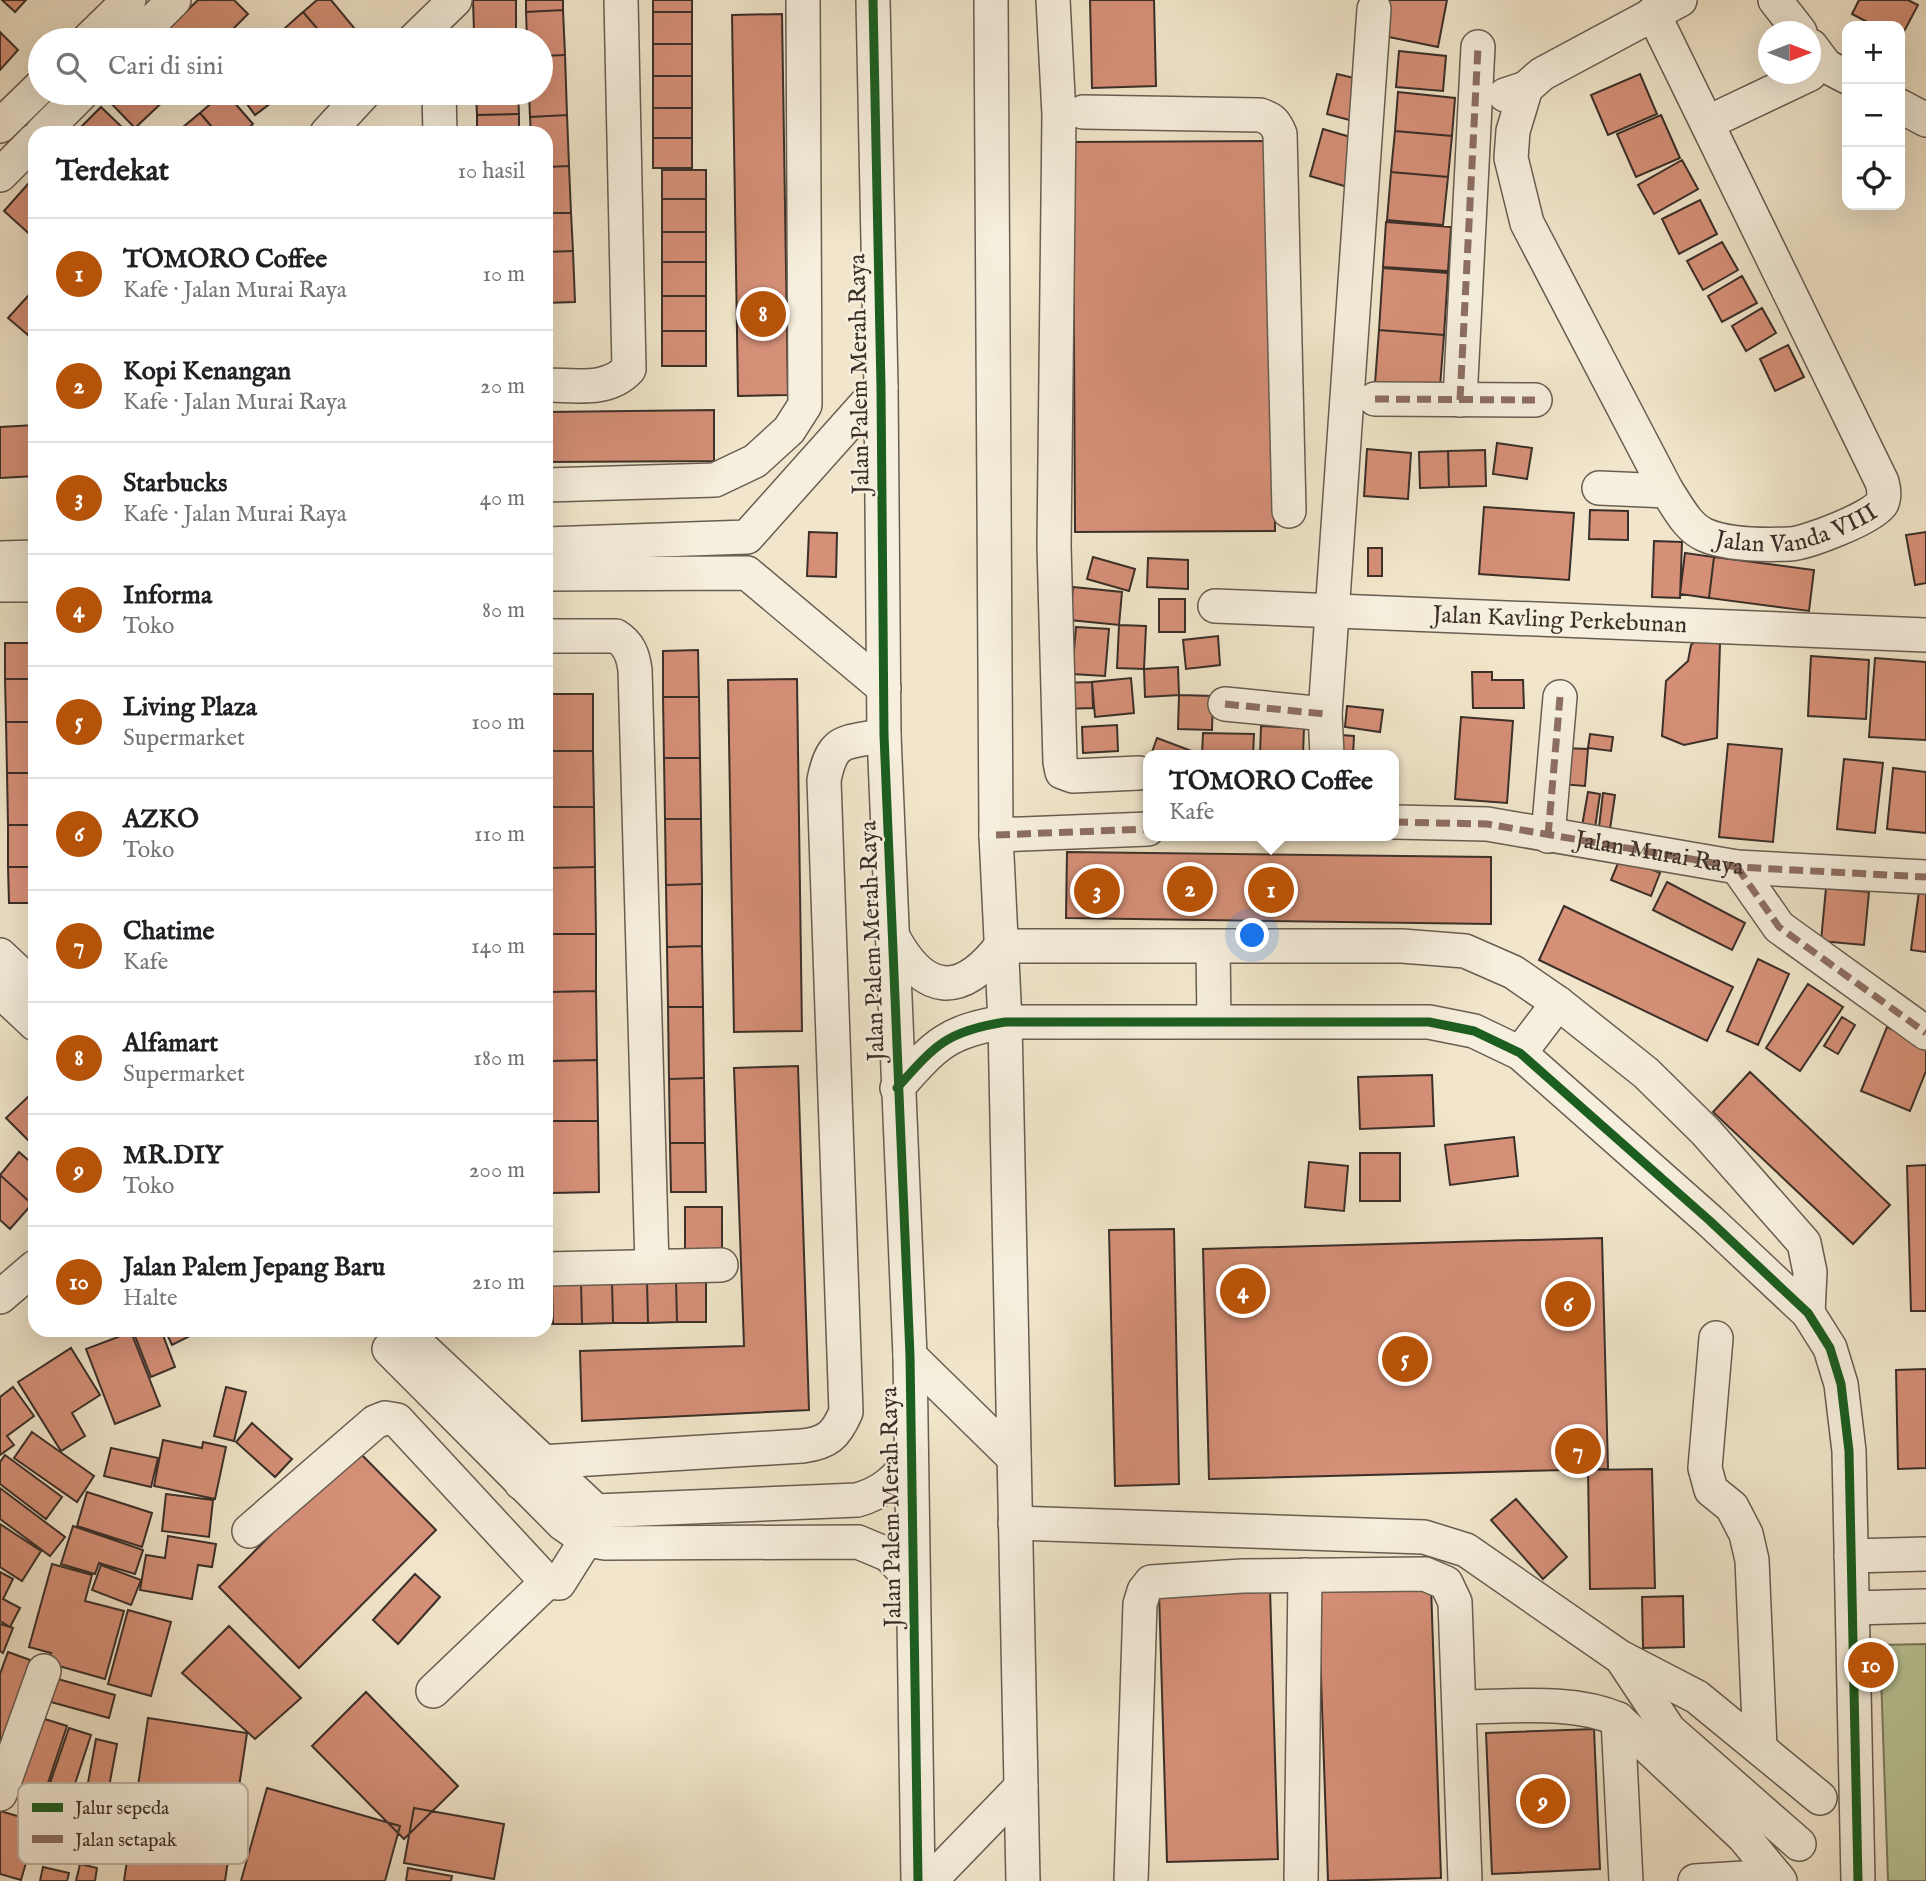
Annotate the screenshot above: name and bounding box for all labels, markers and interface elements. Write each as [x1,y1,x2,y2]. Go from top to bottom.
north arrow [1758,21,1821,84]
map controls [1842,21,1905,210]
button: + [1842,21,1905,84]
search box [28,28,553,105]
icon: search [52,48,90,86]
text: Cari di sini [108,50,223,83]
button: − [1842,84,1905,147]
button: locate [1842,147,1905,210]
text: Terdekat [56,153,169,191]
text: 10 hasil [458,157,525,186]
text: TOMORO Coffee [123,243,327,276]
street label: Jalan Palem Merah Raya [842,253,878,498]
text: 1 [75,260,83,289]
text: 10 m [482,260,525,289]
text: Kafe · Jalan Murai Raya [123,276,347,305]
pin: 8 [740,288,786,340]
text: Kopi Kenangan [123,355,291,388]
text: 2 [74,372,84,401]
text: 20 m [480,372,525,401]
text: Kafe · Jalan Murai Raya [123,388,347,417]
text: Starbucks [123,467,228,500]
text: 3 [75,484,83,513]
text: 40 m [480,484,525,513]
street label: Jalan Vanda VIII [1709,497,1884,560]
text: Kafe · Jalan Murai Raya [123,500,347,529]
text: Informa [123,579,212,612]
text: 4 [73,596,85,625]
text: 80 m [482,596,525,625]
street label: Jalan Kavling Perkebunan [1429,599,1688,641]
text: Toko [123,612,175,641]
text: Living Plaza [123,691,257,724]
text: 5 [75,708,83,737]
text: 100 m [471,708,525,737]
text: Supermarket [123,724,245,753]
popup [1143,750,1399,841]
text: TOMORO Coffee [1169,765,1373,798]
text: Kafe [1169,798,1214,827]
text: AZKO [123,803,199,836]
text: 6 [74,820,84,849]
text: 110 m [474,820,525,849]
street label: Jalan Palem Merah Raya [853,820,893,1065]
street label: Jalan Murai Raya [1570,823,1745,883]
text: Toko [123,836,175,865]
pin: 2 [1167,863,1213,915]
pin: 1 [1248,864,1294,916]
pin: 3 [1074,865,1120,917]
text: Chatime [123,915,214,948]
your location [1235,918,1269,952]
text: 7 [74,932,84,961]
text: 140 m [471,932,525,961]
text: Kafe [123,948,168,977]
text: Alfamart [123,1027,218,1060]
text: 8 [74,1044,84,1073]
text: 180 m [473,1044,525,1073]
text: Supermarket [123,1060,245,1089]
text: MR.DIY [123,1139,223,1172]
text: 9 [74,1156,84,1185]
text: 200 m [469,1156,525,1185]
text: Toko [123,1172,175,1201]
text: Jalan Palem Jepang Baru [123,1251,385,1284]
pin: 4 [1220,1265,1266,1317]
text: 10 [69,1268,89,1297]
text: 210 m [472,1268,525,1297]
pin: 6 [1545,1278,1591,1330]
text: Halte [123,1284,177,1313]
pin: 5 [1382,1333,1428,1385]
street label: Jalan Palem Merah Raya [874,1386,910,1631]
pin: 7 [1555,1425,1601,1477]
pin: 10 [1848,1639,1894,1691]
pin: 9 [1520,1775,1566,1827]
legend [18,1783,248,1864]
text: Jalur sepeda [73,1797,170,1821]
text: Jalan setapak [73,1829,178,1853]

